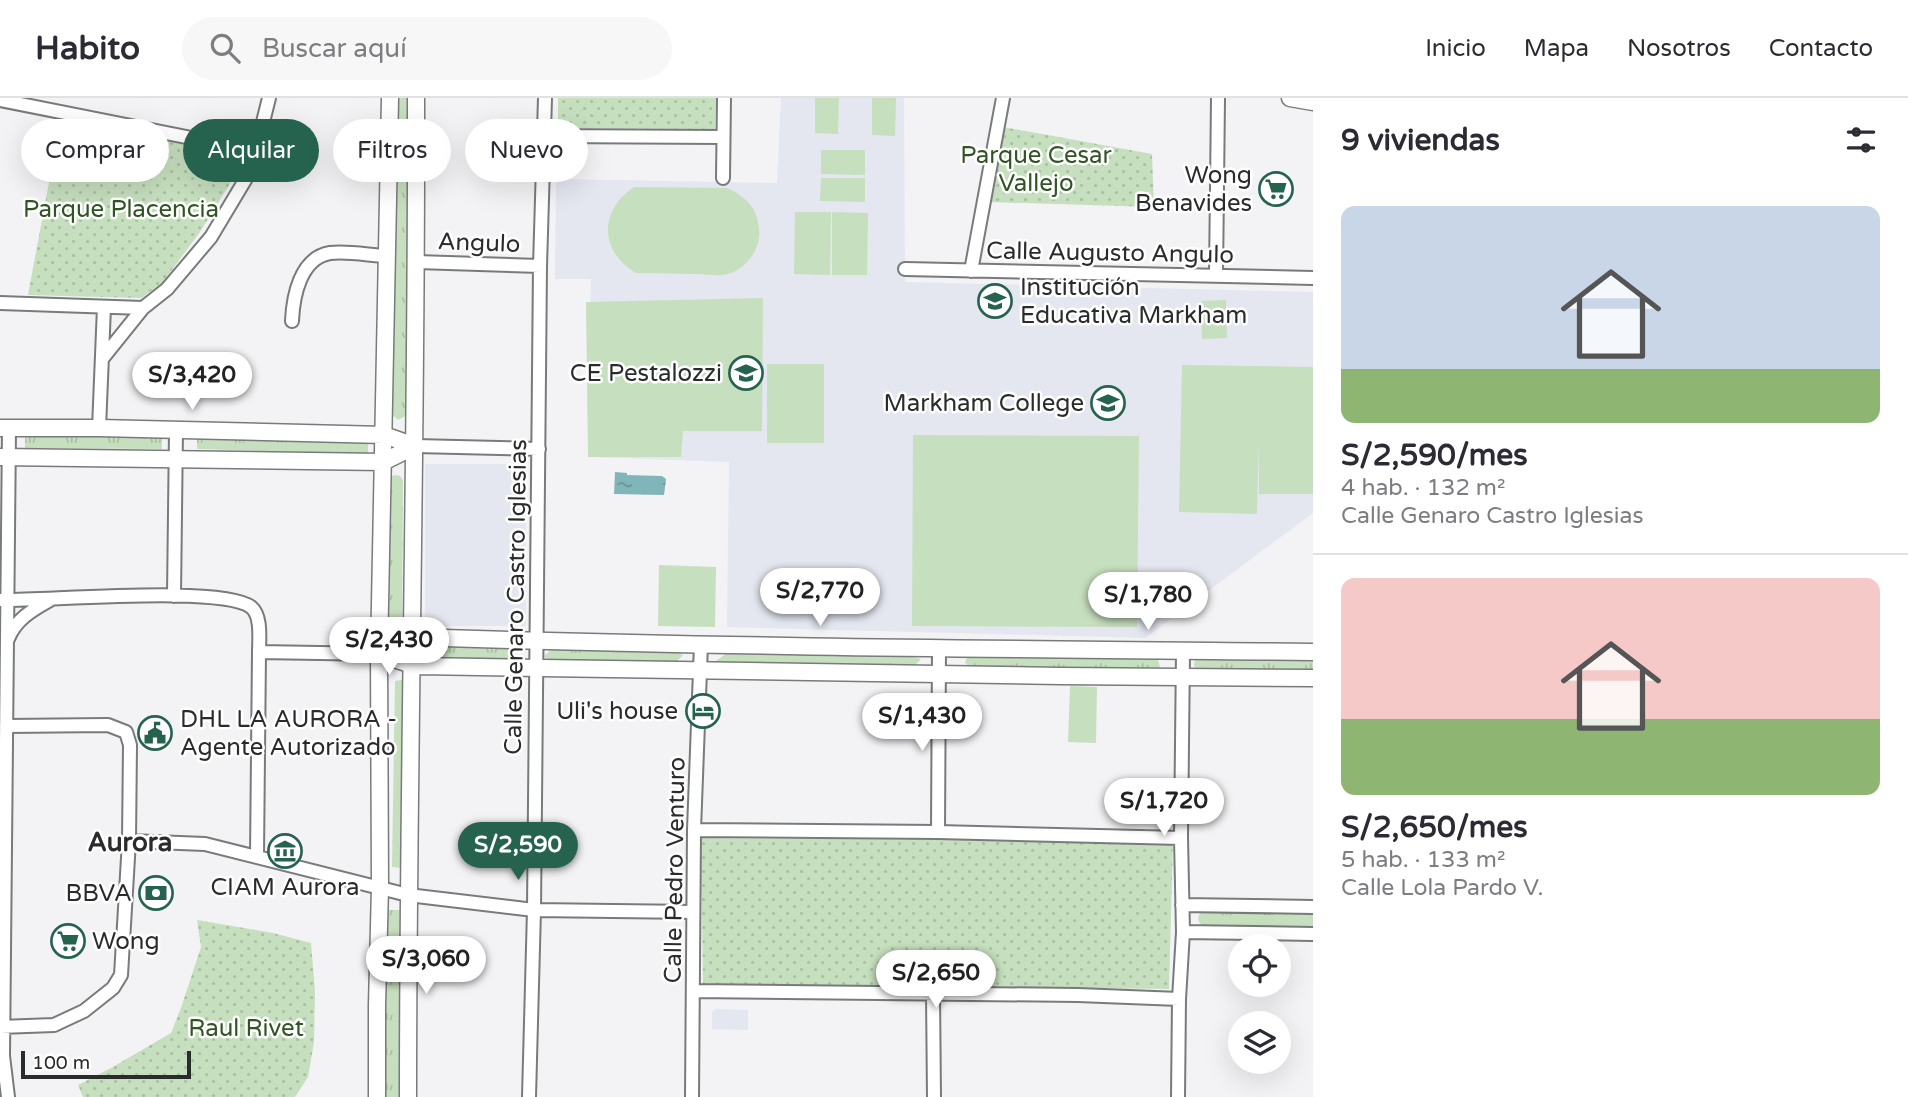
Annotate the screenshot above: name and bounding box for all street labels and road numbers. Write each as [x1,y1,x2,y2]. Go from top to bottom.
street label: Angulo [437,227,521,259]
street label: Calle Augusto Angulo [986,236,1234,270]
street label: Calle Genaro Castro Iglesias [499,439,533,755]
street label: Calle Pedro Venturo [659,756,691,984]

